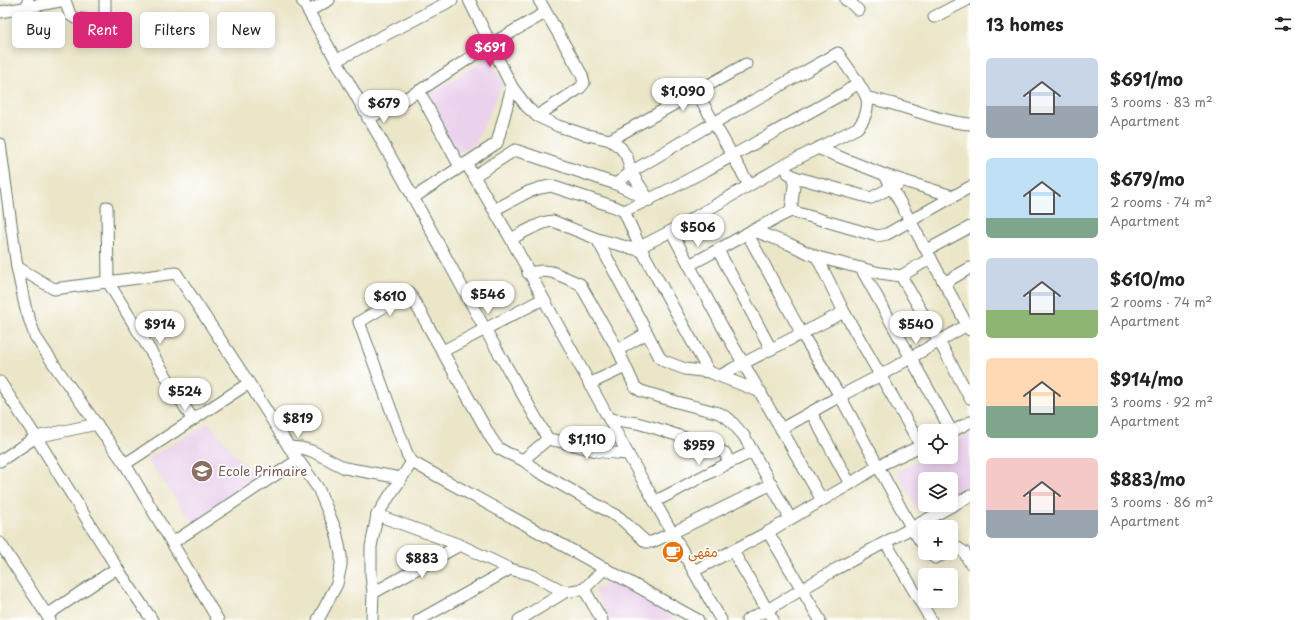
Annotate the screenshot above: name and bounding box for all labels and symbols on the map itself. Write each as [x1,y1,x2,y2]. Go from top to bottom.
pin: $691 [466,34,514,68]
pin: $1,090 [650,78,716,112]
pin: $679 [360,90,408,124]
pin: $506 [674,214,722,248]
pin: $546 [464,281,512,315]
pin: $610 [366,283,414,317]
pin: $914 [136,311,184,345]
pin: $540 [892,311,940,345]
pin: $524 [161,378,209,412]
pin: $819 [274,405,322,439]
pin: $1,110 [554,426,620,460]
pin: $959 [675,432,723,466]
school or university icon: Ecole Primaire [189,458,215,484]
place label: Ecole Primaire [218,461,307,480]
cafe icon: مقهى [660,539,686,565]
place label: مقهى [688,542,718,562]
pin: $883 [398,545,446,579]

